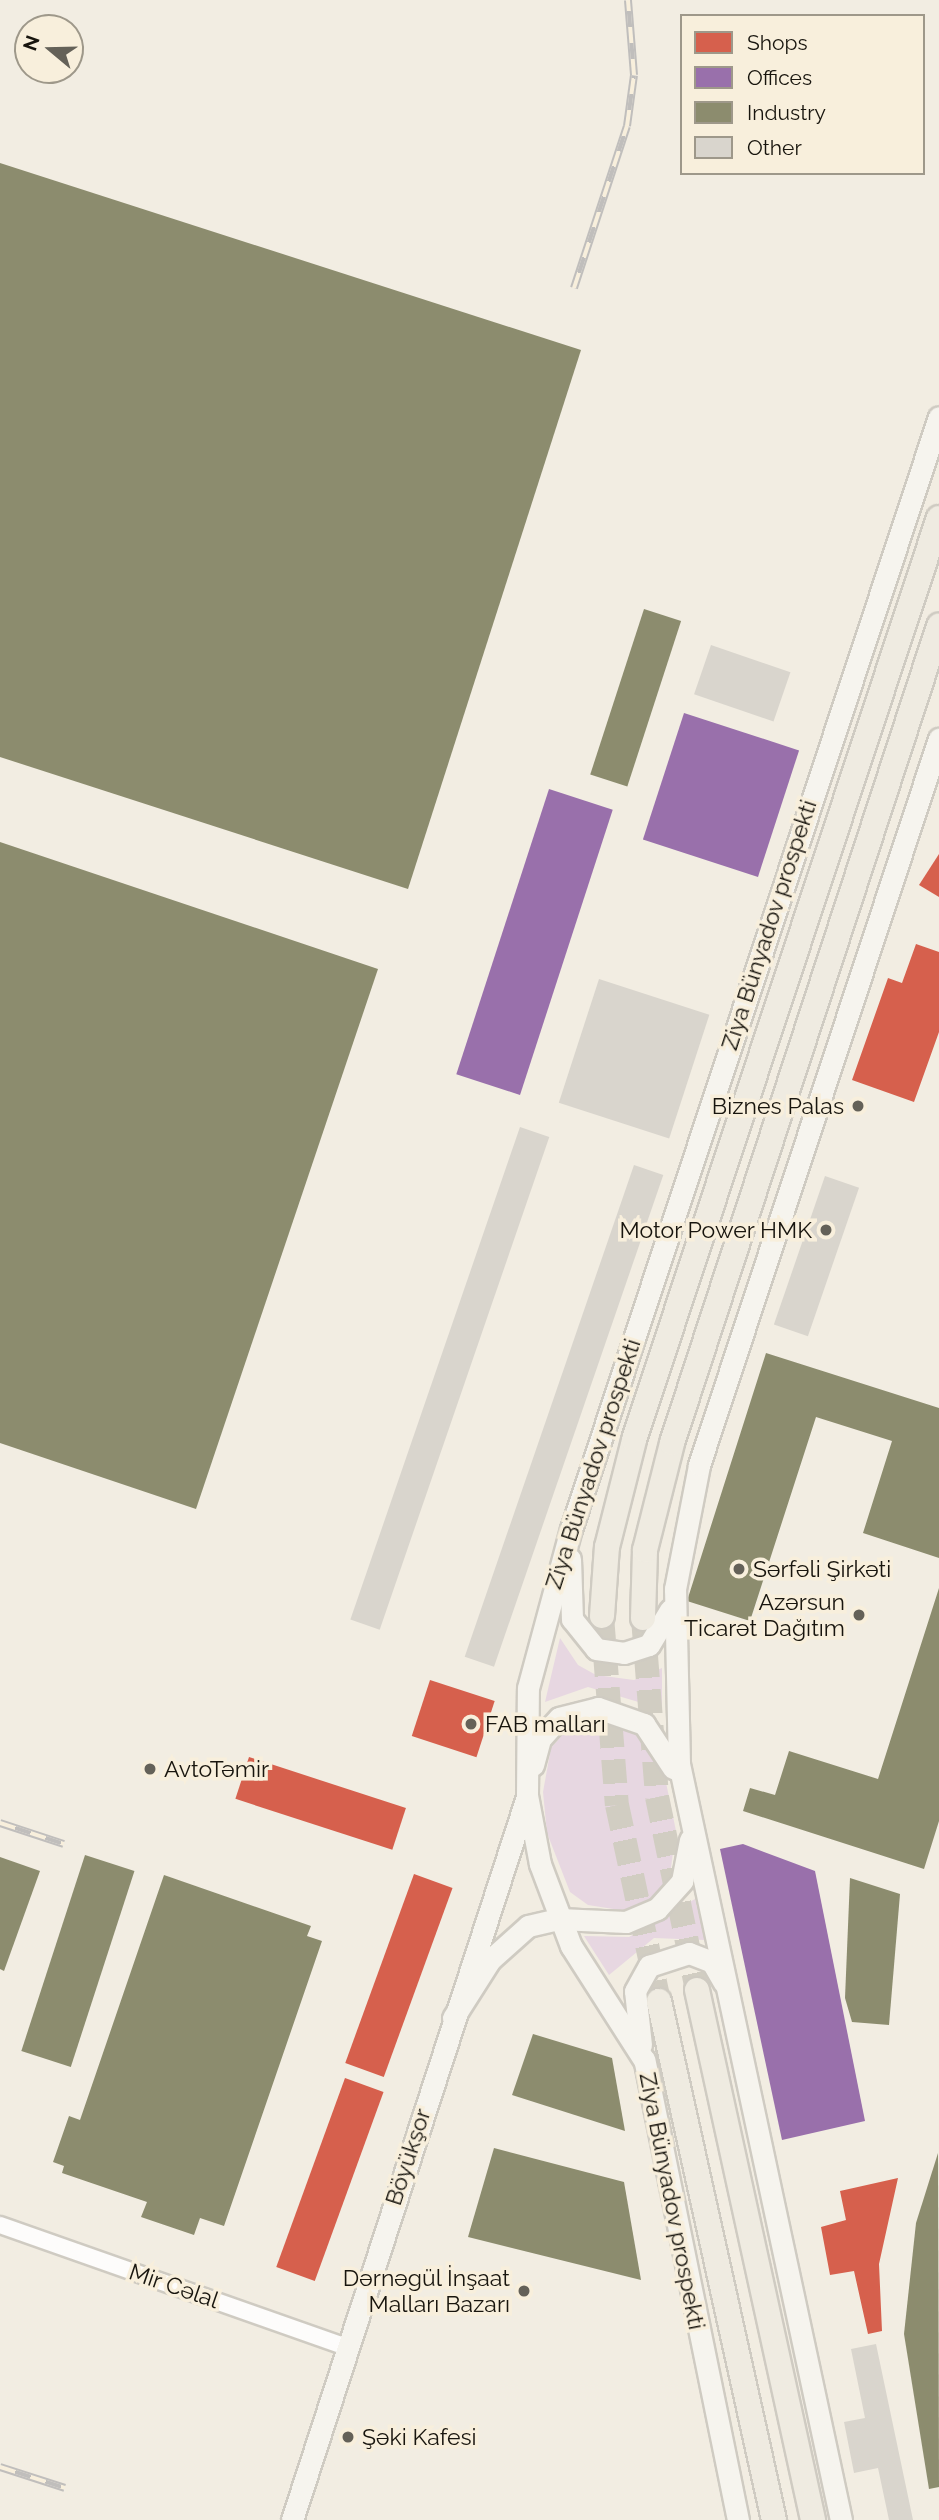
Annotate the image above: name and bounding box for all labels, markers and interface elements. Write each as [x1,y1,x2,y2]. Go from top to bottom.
north arrow [14,14,84,84]
legend [680,14,925,175]
text: Shops [747,30,808,55]
text: N [18,32,44,53]
text: Offices [747,65,812,90]
text: Industry [747,100,826,125]
text: Other [747,135,802,160]
street label: Ziya Bünyadov prospekti [715,796,823,1054]
place label: Biznes Palas [712,1092,844,1120]
marker: Biznes Palas [850,1098,866,1114]
place label: Motor Power HMK [618,1216,812,1244]
marker: Motor Power HMK [818,1222,834,1238]
street label: Ziya Bünyadov prospekti [539,1335,647,1593]
place label: Sərfəli Şirkəti [753,1555,891,1583]
marker: Sərfəli Şirkəti [731,1561,747,1577]
place label: Azərsun Ticarət Dağıtım [684,1588,845,1642]
marker: Azərsun Ticarət Dağıtım [851,1607,867,1623]
place label: FAB malları [485,1710,606,1738]
marker: FAB malları [463,1716,479,1732]
place label: AvtoTəmir [164,1755,269,1783]
marker: AvtoTəmir [142,1761,158,1777]
street label: Ziya Bünyadov prospekti [633,2070,711,2332]
street label: Böyükşor [379,2105,437,2209]
street label: Mir Cəlal [125,2258,223,2314]
place label: Dərnəgül İnşaat Malları Bazarı [342,2264,510,2318]
marker: Dərnəgül İnşaat Malları Bazarı [516,2283,532,2299]
place label: Şəki Kafesi [362,2423,477,2451]
marker: Şəki Kafesi [340,2429,356,2445]

